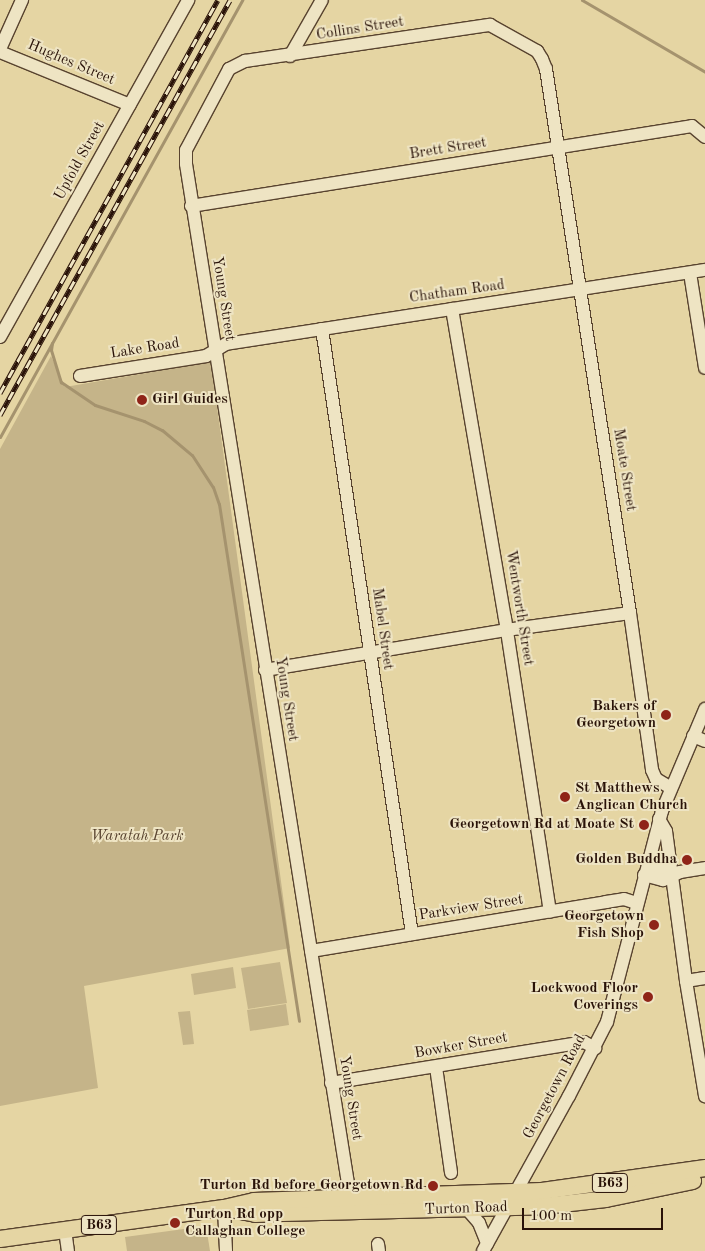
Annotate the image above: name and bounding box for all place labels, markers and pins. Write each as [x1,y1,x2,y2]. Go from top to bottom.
place label: Girl Guides [152,391,228,409]
marker: Girl Guides [136,394,148,406]
place label: Bakers of Georgetown [576,697,656,732]
marker: Bakers of Georgetown [660,709,672,721]
place label: St Matthews Anglican Church [575,779,688,814]
marker: St Matthews Anglican Church [559,791,571,803]
place label: Georgetown Rd at Moate St [449,816,634,834]
marker: Georgetown Rd at Moate St [638,819,650,831]
place label: Golden Buddha [575,851,677,869]
marker: Golden Buddha [681,854,693,866]
place label: Georgetown Fish Shop [564,907,644,942]
marker: Georgetown Fish Shop [648,919,660,931]
place label: Lockwood Floor Coverings [530,979,638,1014]
marker: Lockwood Floor Coverings [642,991,654,1003]
place label: Turton Rd before Georgetown Rd [200,1177,423,1195]
marker: Turton Rd before Georgetown Rd [427,1180,439,1192]
place label: Turton Rd opp Callaghan College [185,1205,305,1240]
marker: Turton Rd opp Callaghan College [169,1217,181,1229]

